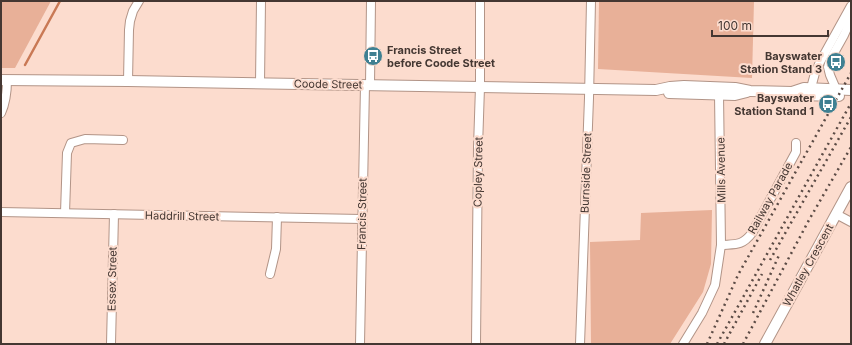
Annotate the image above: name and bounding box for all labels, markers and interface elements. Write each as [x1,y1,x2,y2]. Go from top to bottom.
scale bar [712,12,828,38]
text: 100 m [718,18,752,33]
place label: Francis Street before Coode Street [387,43,495,70]
bus stop icon: Francis Street before Coode Street [362,45,384,67]
place label: Bayswater Station Stand 3 [740,49,823,76]
bus stop icon: Bayswater Station Stand 3 [825,51,847,73]
street label: Coode Street [294,76,363,92]
place label: Bayswater Station Stand 1 [734,91,815,118]
bus stop icon: Bayswater Station Stand 1 [817,93,839,115]
street label: Burnside Street [578,132,594,213]
street label: Copley Street [470,136,486,207]
street label: Mills Avenue [713,137,729,203]
street label: Railway Parade [745,160,795,236]
street label: Francis Street [354,178,370,250]
street label: Haddrill Street [145,208,220,224]
street label: Whatley Crescent [780,221,837,309]
street label: Essex Street [104,246,120,311]

